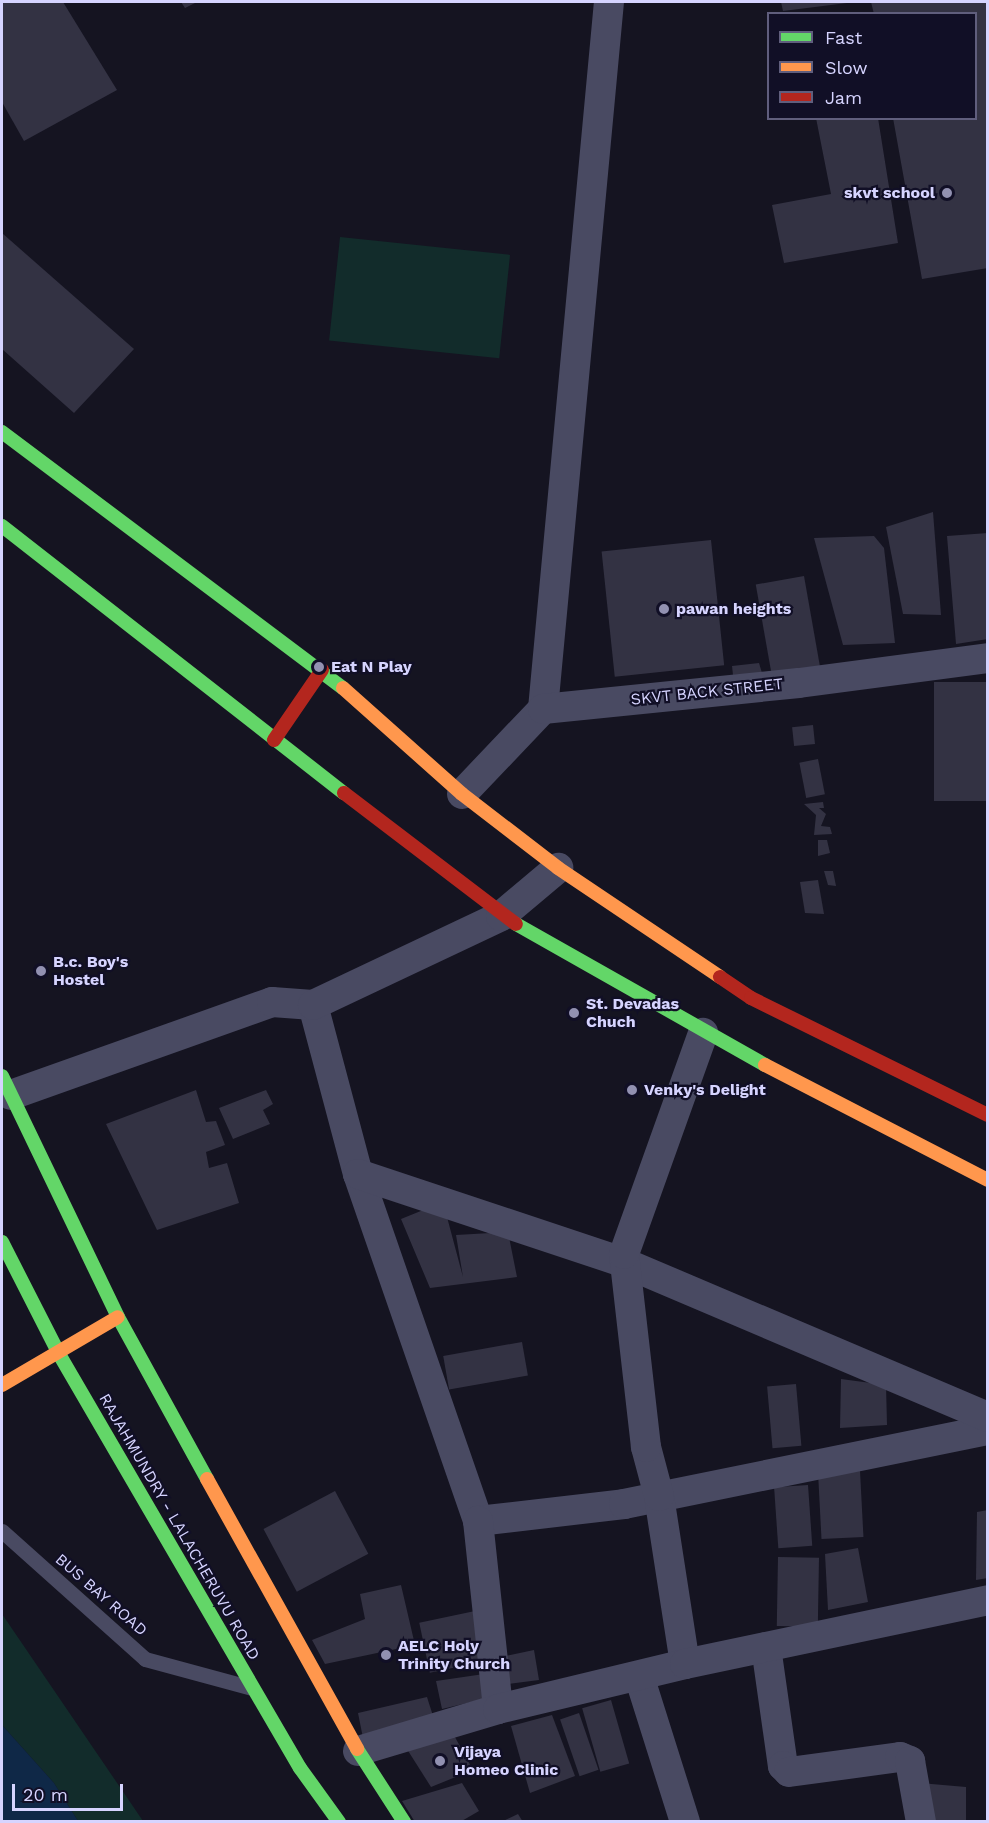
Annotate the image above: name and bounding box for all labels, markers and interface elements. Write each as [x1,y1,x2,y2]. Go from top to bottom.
legend [767,12,977,120]
text: Fast [825,27,862,48]
text: Slow [825,57,868,78]
text: Jam [825,87,862,108]
place label: skvt school [844,183,935,203]
marker: skvt school [940,186,954,200]
place label: pawan heights [676,599,791,619]
marker: pawan heights [657,602,671,616]
place label: Eat N Play [331,657,412,677]
marker: Eat N Play [312,660,326,674]
street label: SKVT BACK STREET [630,674,784,710]
place label: B.c. Boy's Hostel [53,952,128,990]
marker: B.c. Boy's Hostel [34,964,48,978]
place label: St. Devadas Chuch [586,994,679,1032]
marker: St. Devadas Chuch [567,1006,581,1020]
place label: Venky's Delight [644,1080,766,1100]
marker: Venky's Delight [625,1083,639,1097]
street label: RAJAHMUNDRY - LALACHERUVU ROAD [94,1390,264,1664]
street label: BUS BAY ROAD [51,1550,151,1640]
place label: AELC Holy Trinity Church [398,1636,511,1674]
marker: AELC Holy Trinity Church [379,1648,393,1662]
place label: Vijaya Homeo Clinic [454,1742,558,1780]
marker: Vijaya Homeo Clinic [431,1752,449,1770]
scale bar [15,1772,126,1810]
text: 20 m [23,1784,68,1805]

